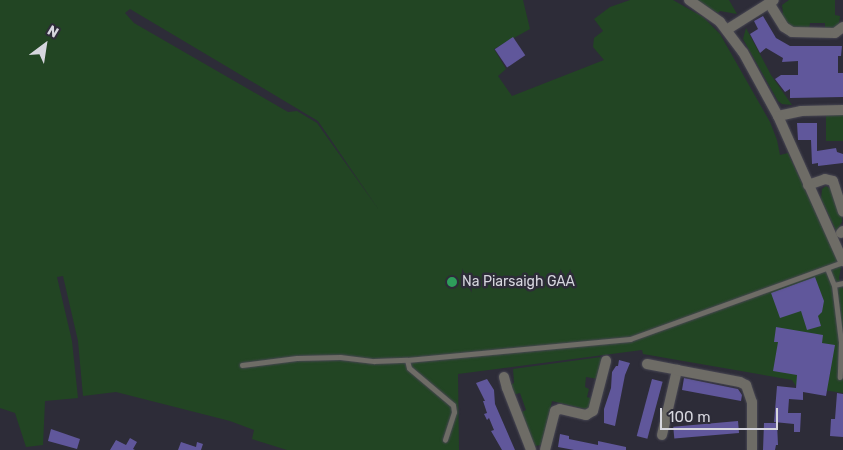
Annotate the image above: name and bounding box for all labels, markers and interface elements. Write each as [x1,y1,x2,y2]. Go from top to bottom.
north arrow [20,20,70,70]
text: N [44,22,62,42]
place label: Na Piarsaigh GAA [462,274,575,290]
marker: Na Piarsaigh GAA [446,276,458,288]
scale bar [663,398,780,430]
text: 100 m [668,408,710,426]

